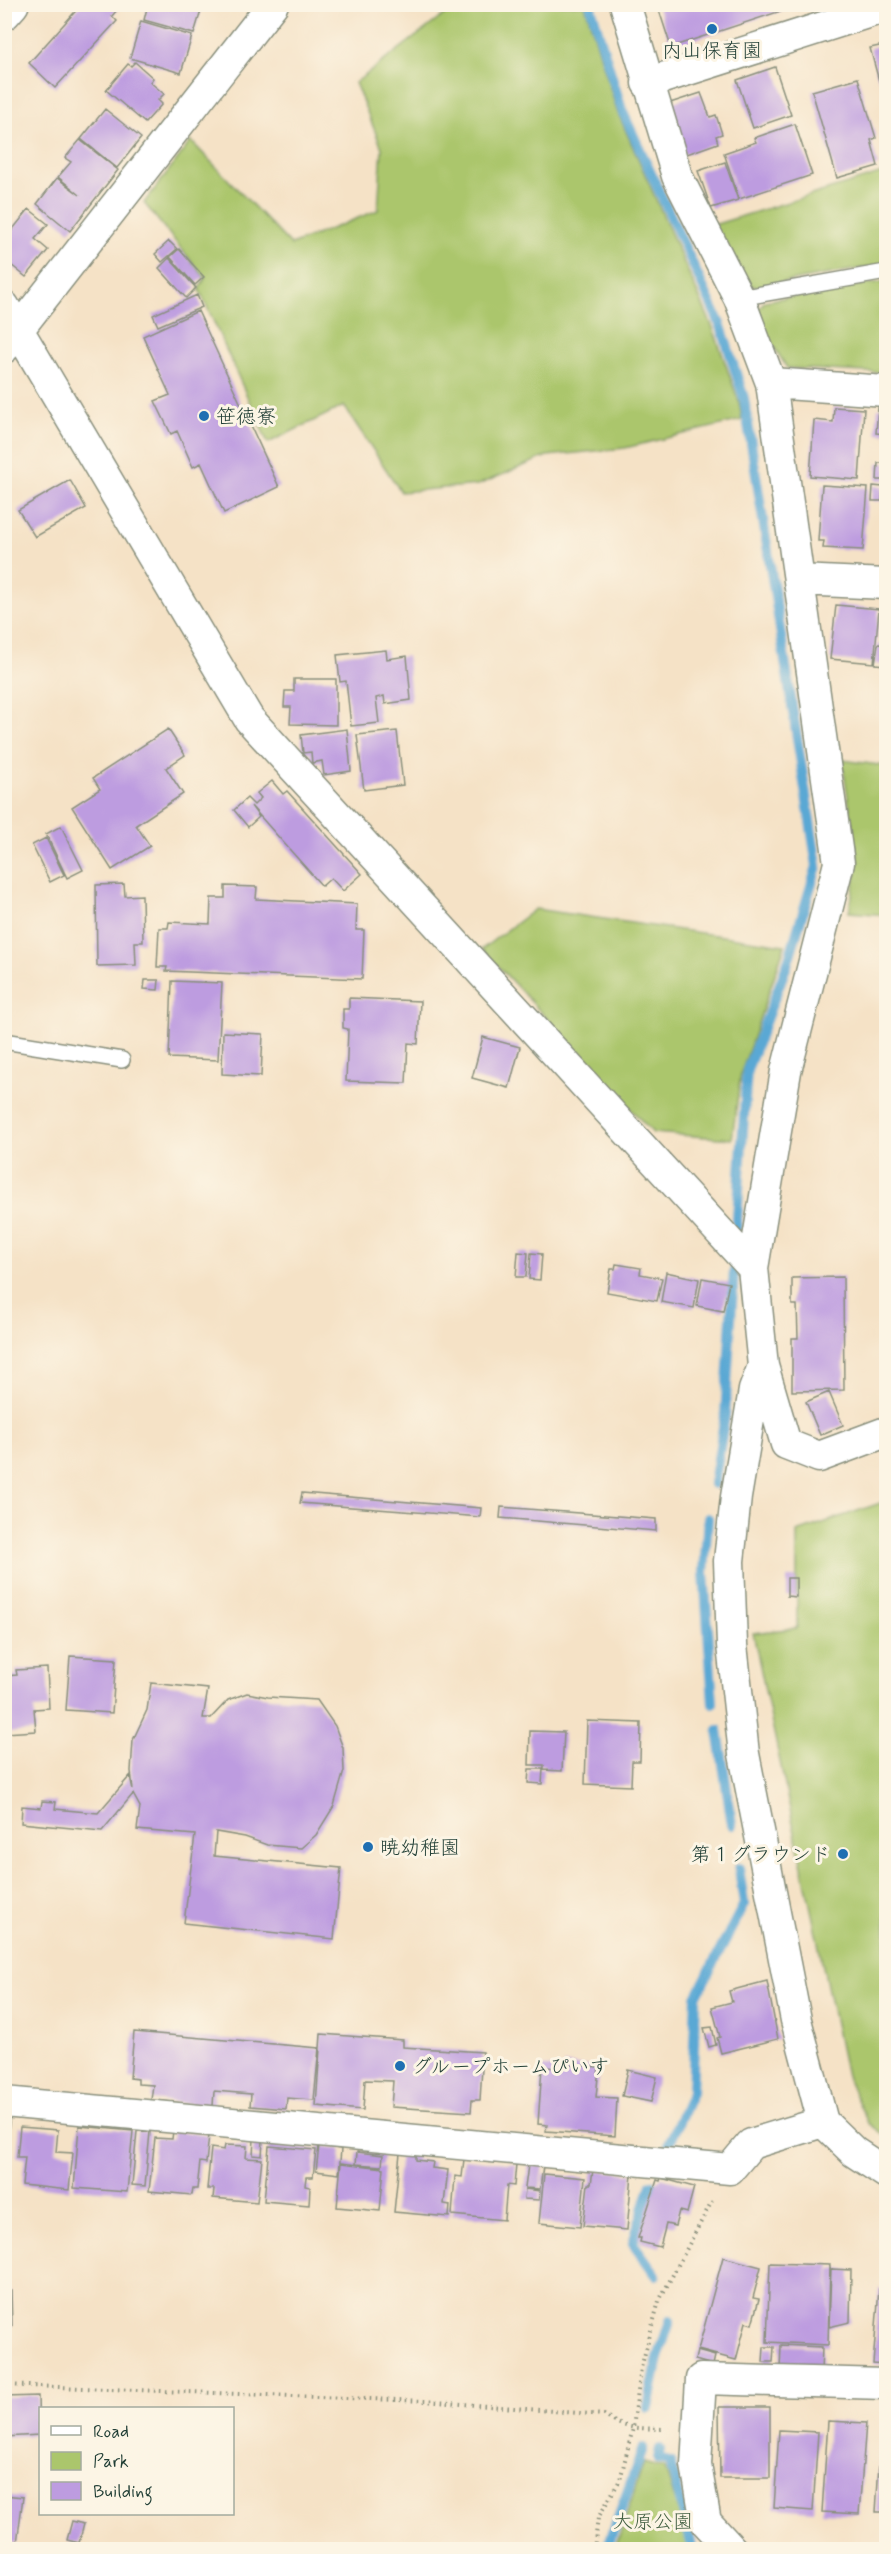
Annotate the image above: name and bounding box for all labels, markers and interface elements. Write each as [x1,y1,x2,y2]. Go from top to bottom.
marker: 内山保育園 [705,22,719,36]
place label: 内山保育園 [662,38,762,65]
place label: 笹徳寮 [216,404,276,431]
marker: 笹徳寮 [197,409,211,423]
place label: 暁幼稚園 [380,1835,460,1862]
marker: 暁幼稚園 [361,1840,375,1854]
place label: 第１グラウンド [691,1842,831,1869]
marker: 第１グラウンド [836,1847,850,1861]
place label: グループホームぴいす [412,2054,610,2081]
marker: グループホームぴいす [393,2059,407,2073]
legend [39,2407,234,2515]
text: Road [93,2420,129,2444]
text: Park [93,2450,129,2474]
text: Building [93,2480,153,2506]
park label: 大原公園 [613,2509,693,2536]

